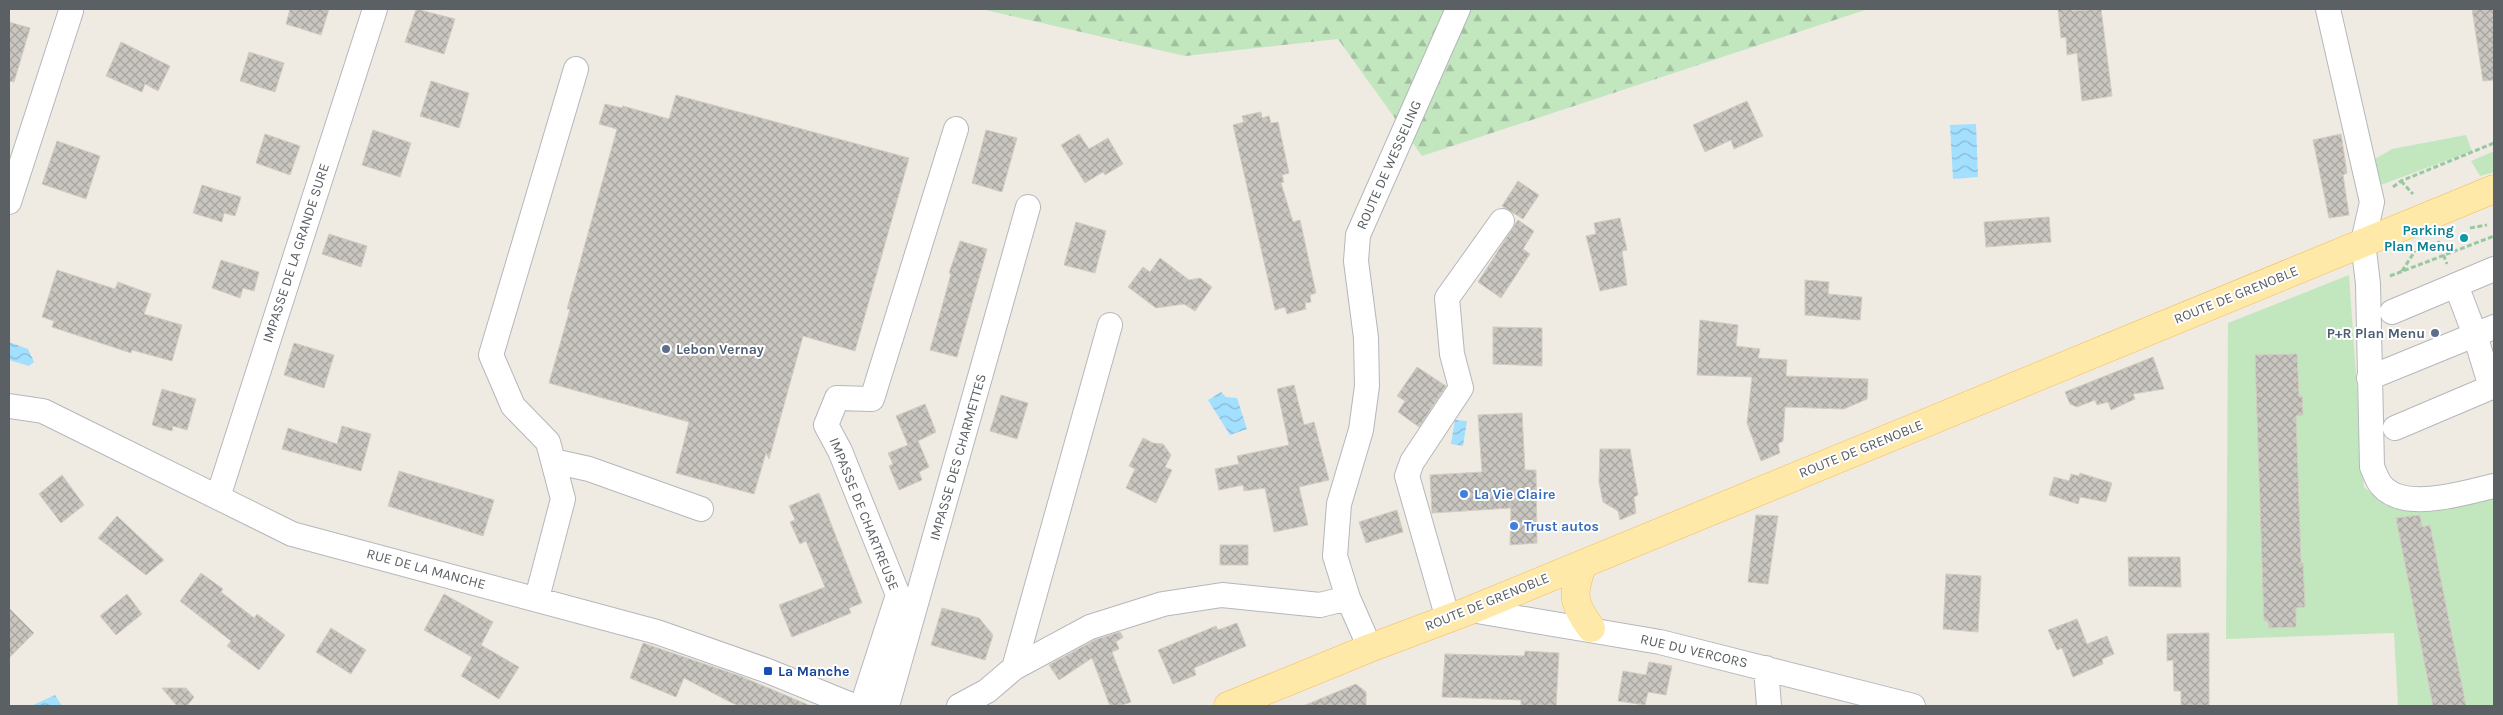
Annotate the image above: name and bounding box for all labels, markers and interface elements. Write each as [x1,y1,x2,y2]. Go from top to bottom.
street label: ROUTE DE WESSELING [1353,98,1425,232]
street label: IMPASSE DE LA GRANDE SURE [259,161,333,345]
place label: Parking Plan Menu [2384,222,2454,255]
marker: Parking Plan Menu [2458,232,2470,244]
street label: ROUTE DE GRENOBLE [2171,262,2301,328]
place label: P+R Plan Menu [2327,325,2425,342]
marker: P+R Plan Menu [2429,327,2441,339]
place label: Lebon Vernay [676,341,764,358]
marker: Lebon Vernay [660,343,672,355]
street label: IMPASSE DES CHARMETTES [926,372,990,542]
street label: ROUTE DE GRENOBLE [1796,416,1926,482]
street label: IMPASSE DE CHARTREUSE [826,435,902,593]
place label: La Vie Claire [1474,486,1555,503]
marker: La Vie Claire [1458,488,1470,500]
place label: Trust autos [1524,518,1599,535]
marker: Trust autos [1508,520,1520,532]
street label: RUE DE LA MANCHE [365,545,487,593]
street label: ROUTE DE GRENOBLE [1422,569,1552,635]
street label: RUE DU VERCORS [1639,630,1749,672]
place label: La Manche [778,663,849,680]
marker: La Manche [762,665,774,677]

